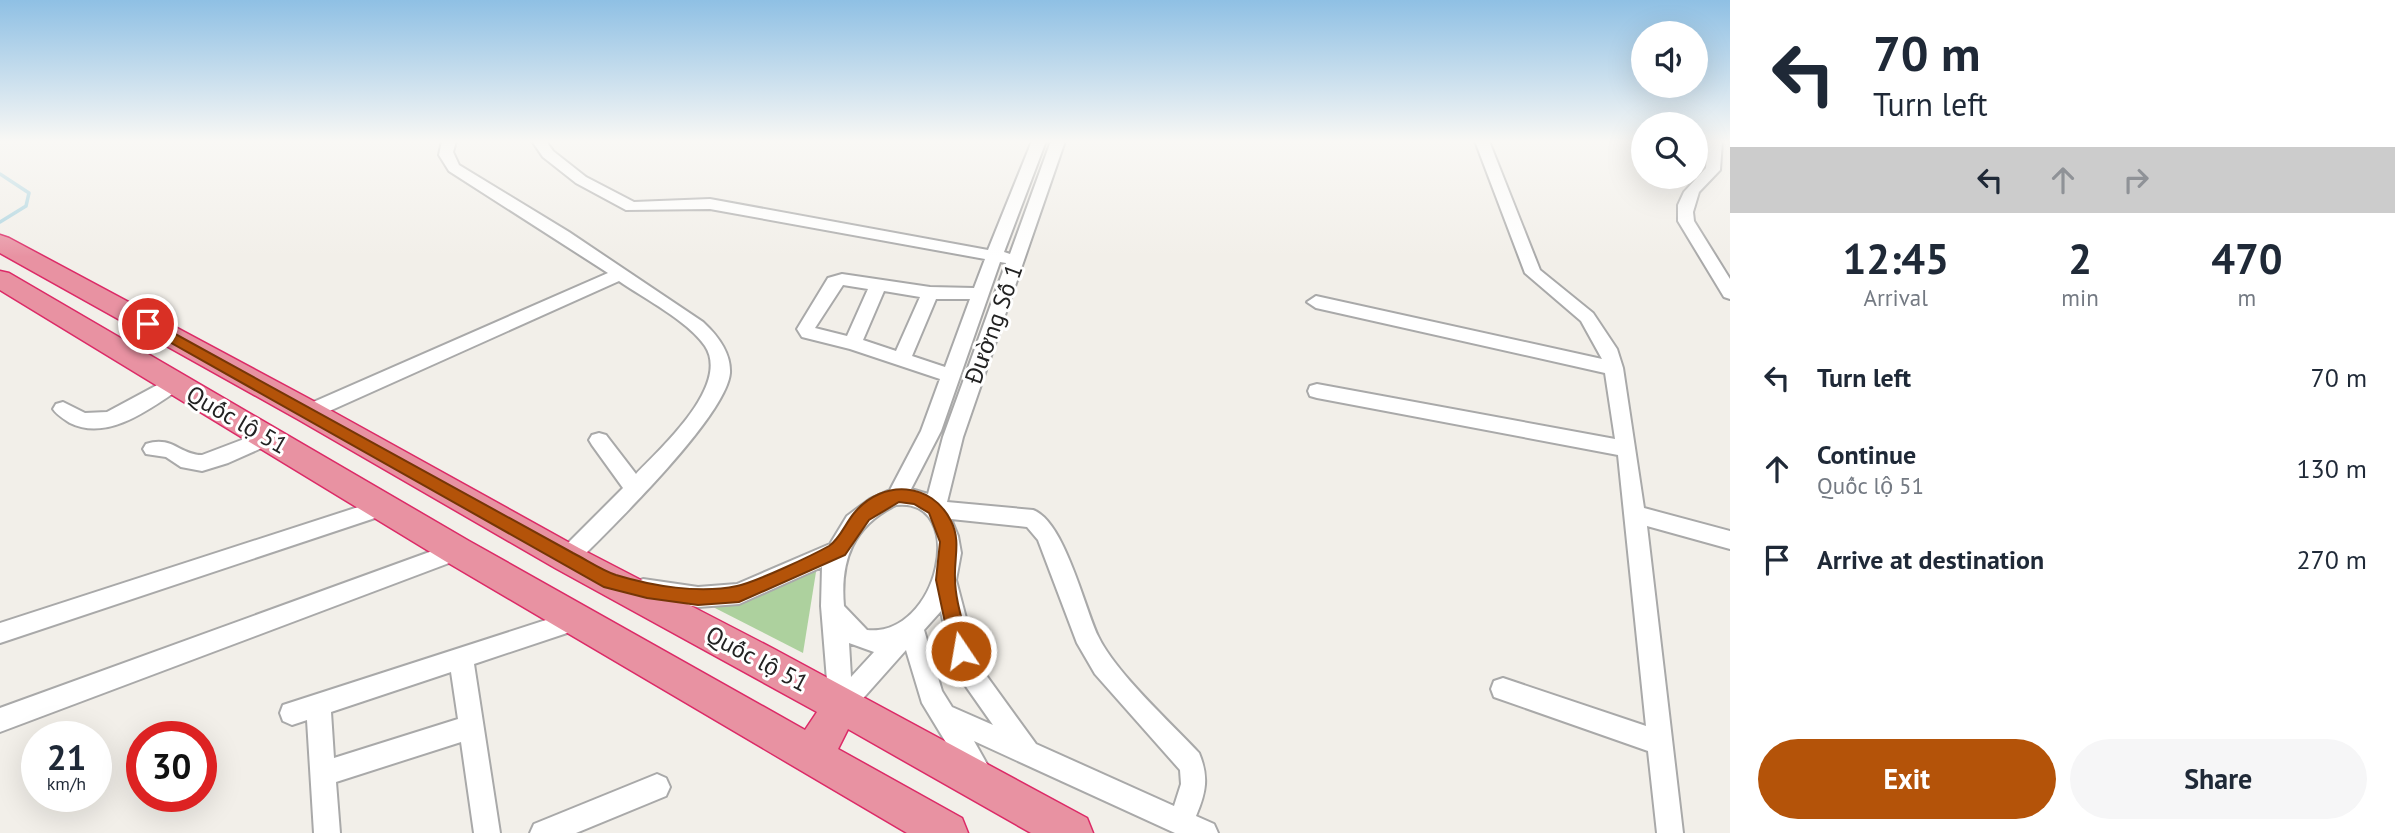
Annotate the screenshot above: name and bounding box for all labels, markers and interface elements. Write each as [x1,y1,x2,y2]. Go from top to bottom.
map controls [1631,21,1708,189]
button: sound [1631,21,1708,98]
text: 70 m [1873,21,1980,85]
icon: left [1758,28,1849,119]
text: Turn left [1873,83,1988,125]
button: search [1631,112,1708,189]
icon: left [1971,161,2009,199]
icon: ahead [2044,161,2082,199]
icon: right [2117,161,2155,199]
text: 12:45 [1842,231,1949,286]
text: 2 [2068,231,2092,286]
text: 470 [2211,231,2283,286]
street label: Đường Số 1 [957,260,1029,389]
text: Arrival [1863,283,1928,312]
text: min [2061,283,2099,312]
text: m [2238,283,2256,312]
pin [118,294,178,354]
icon: arrive [129,305,167,343]
icon: left [1758,359,1796,397]
text: Turn left [1817,361,1911,394]
text: 70 m [2311,361,2367,394]
street label: Quốc lộ 51 [181,378,293,461]
text: Continue [1817,438,1916,471]
icon: ahead [1758,450,1796,488]
text: 130 m [2296,452,2367,485]
text: Quốc lộ 51 [1817,471,1924,500]
icon: arrive [1758,541,1796,579]
text: Arrive at destination [1817,543,2044,576]
text: 270 m [2296,543,2367,576]
position arrow [924,614,998,688]
street label: Quốc lộ 51 [701,619,814,698]
speed limit sign: 30 [126,721,217,812]
text: 21 [47,734,86,780]
button: Exit [1758,739,2056,819]
button: Share [2070,739,2367,819]
text: km/h [47,772,86,795]

